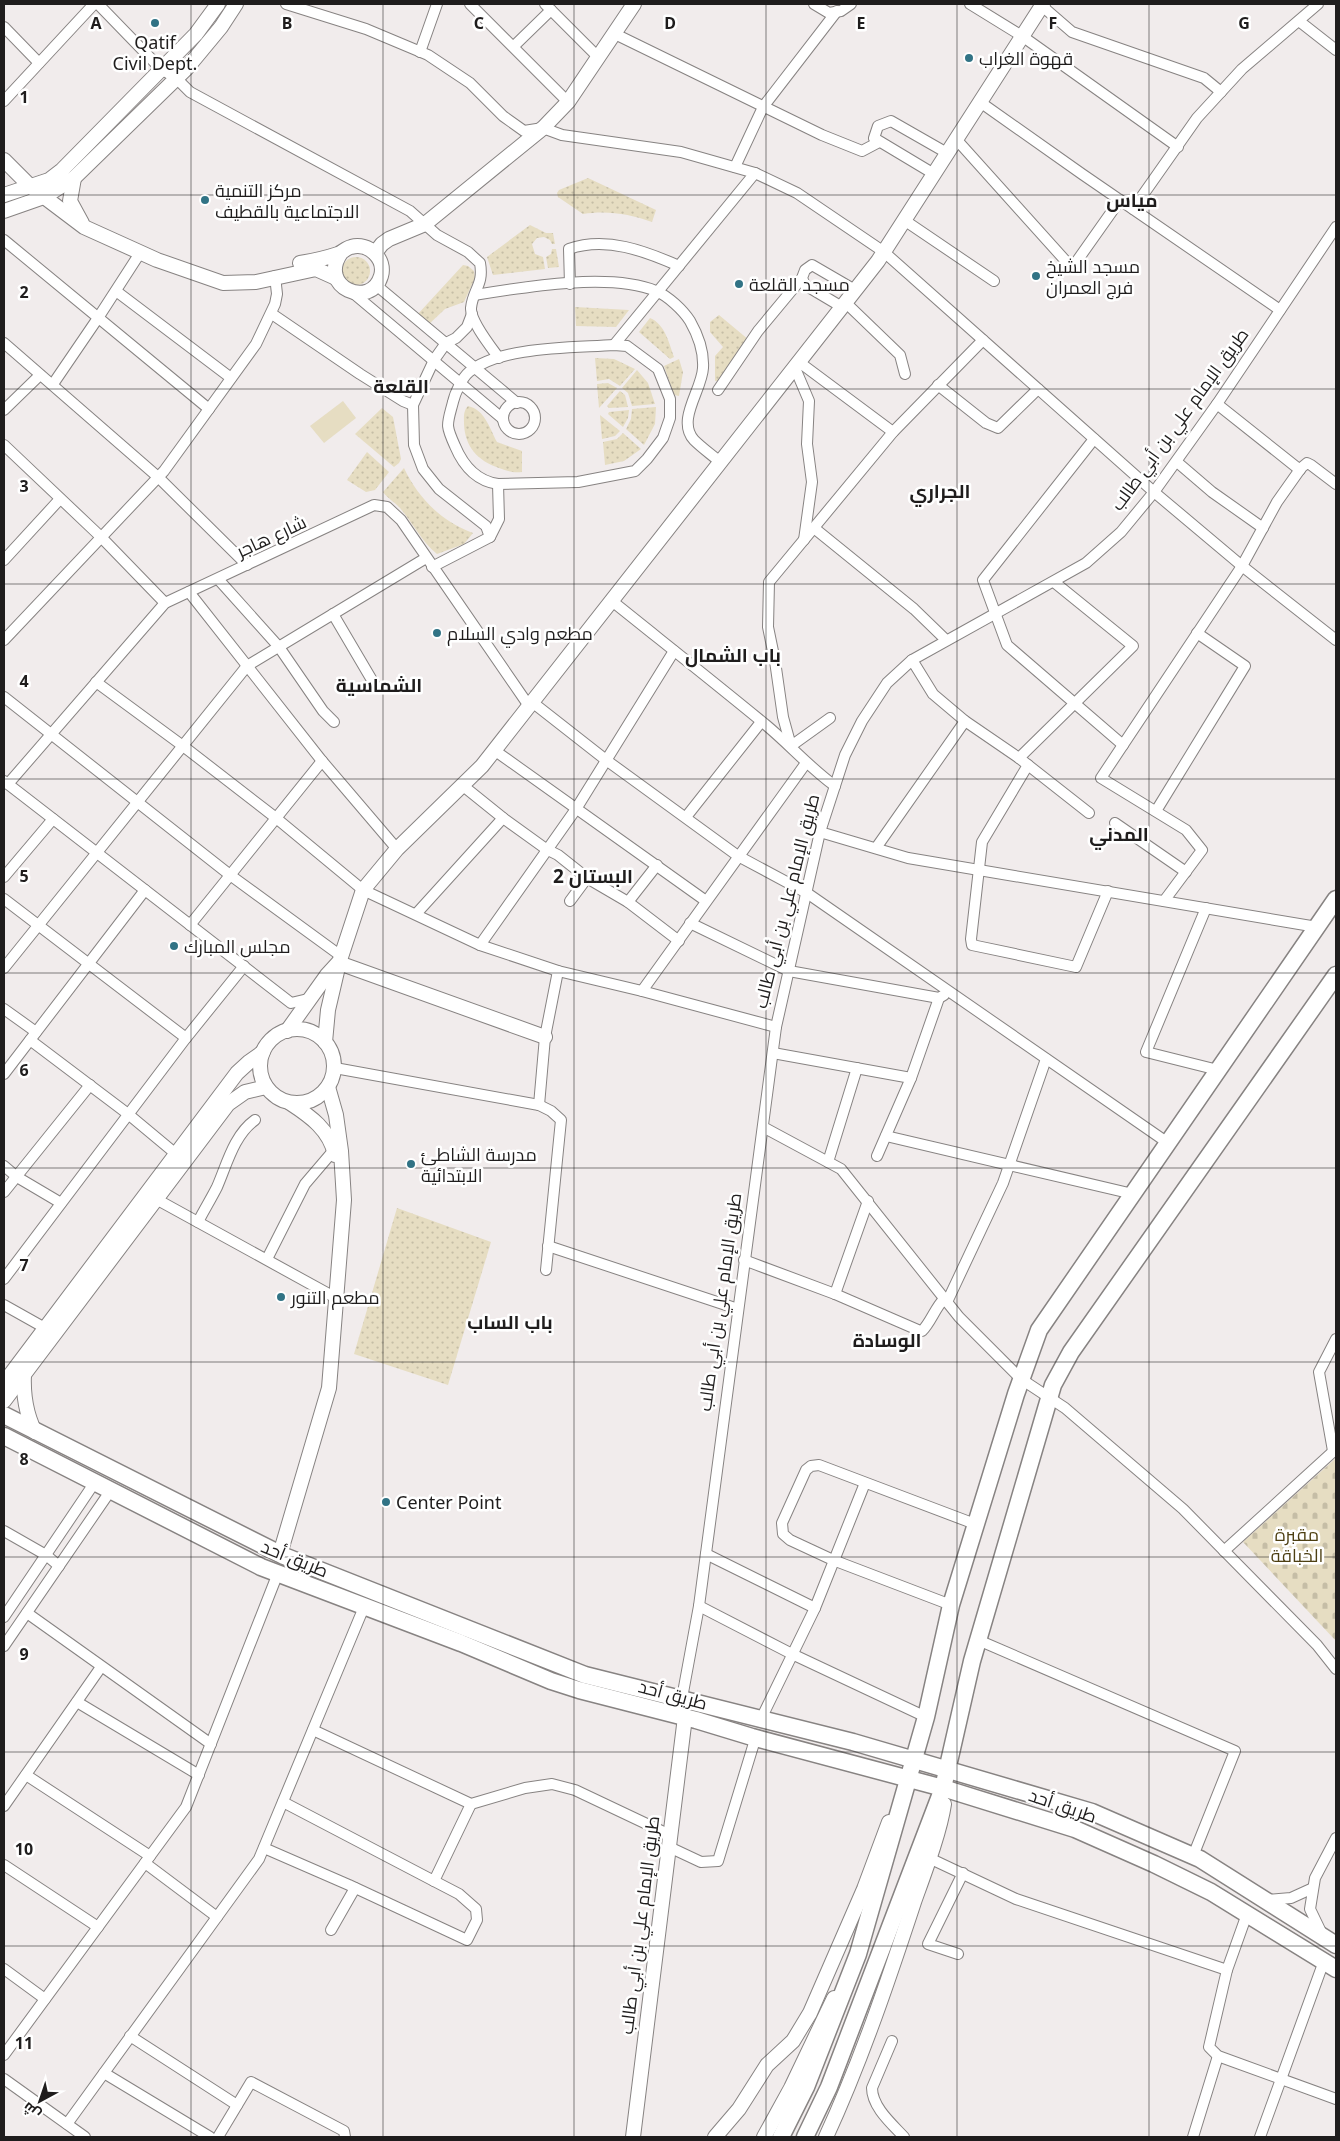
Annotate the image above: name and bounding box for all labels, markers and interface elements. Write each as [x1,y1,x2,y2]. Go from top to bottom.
text: A [90,12,102,34]
text: B [282,12,292,34]
text: C [474,12,484,34]
text: D [664,12,676,34]
text: E [857,12,866,34]
text: F [1049,12,1057,34]
text: G [1238,12,1250,34]
marker: Qatif Civil Dept. [149,17,161,29]
place label: Qatif Civil Dept. [113,30,197,75]
place label: قهوة الغراب [979,46,1073,70]
marker: قهوة الغراب [963,52,975,64]
text: 1 [19,86,29,108]
place label: مركز التنمية الاجتماعية بالقطيف [215,178,360,223]
district label: مياس [1106,187,1158,213]
marker: مركز التنمية الاجتماعية بالقطيف [199,194,211,206]
place label: مسجد الشيخ فرج العمران [1046,254,1140,300]
marker: مسجد الشيخ فرج العمران [1030,270,1042,282]
place label: مسجد القلعة [749,272,850,296]
marker: مسجد القلعة [733,278,745,290]
text: 2 [19,281,29,303]
street label: طريق الإمام علي بن أبي طالب [1105,323,1256,517]
district label: القلعة [373,373,429,399]
text: 3 [19,475,29,497]
district label: الجراري [910,478,970,507]
street label: شارع هاجر [231,509,310,564]
place label: مطعم وادي السلام [447,621,593,648]
marker: مطعم وادي السلام [431,627,443,639]
district label: باب الشمال [685,642,781,668]
text: 4 [19,670,29,692]
district label: الشماسية [336,672,422,698]
street label: طريق الإمام علي بن أبي طالب [748,791,827,1011]
district label: المدني [1089,821,1149,850]
district label: البستان 2 [553,863,633,889]
text: 5 [19,865,29,887]
place label: مجلس المبارك [184,934,290,958]
marker: مجلس المبارك [168,940,180,952]
text: 6 [19,1059,29,1081]
place label: مدرسة الشاطئ الابتدائية [421,1142,537,1187]
marker: مدرسة الشاطئ الابتدائية [405,1158,417,1170]
street label: طريق الإمام علي بن أبي طالب [692,1191,749,1413]
text: 7 [19,1254,29,1276]
place label: مطعم التنور [290,1285,380,1310]
marker: مطعم التنور [275,1291,287,1303]
district label: باب الساب [467,1309,553,1335]
district label: الوسادة [853,1327,921,1353]
text: 8 [19,1448,29,1470]
place label: Center Point [396,1490,502,1514]
marker: Center Point [380,1496,392,1508]
park label: مقبرة الخباقة [1271,1522,1323,1567]
street label: طريق أحد [258,1534,332,1583]
text: 9 [19,1643,29,1665]
street label: طريق أحد [636,1673,710,1716]
street label: طريق أحد [1026,1782,1100,1829]
street label: طريق الإمام علي بن أبي طالب [614,1814,667,2036]
text: 10 [15,1838,33,1860]
text: 11 [15,2032,33,2054]
north arrow [15,2076,65,2126]
text: ش [18,2098,44,2124]

